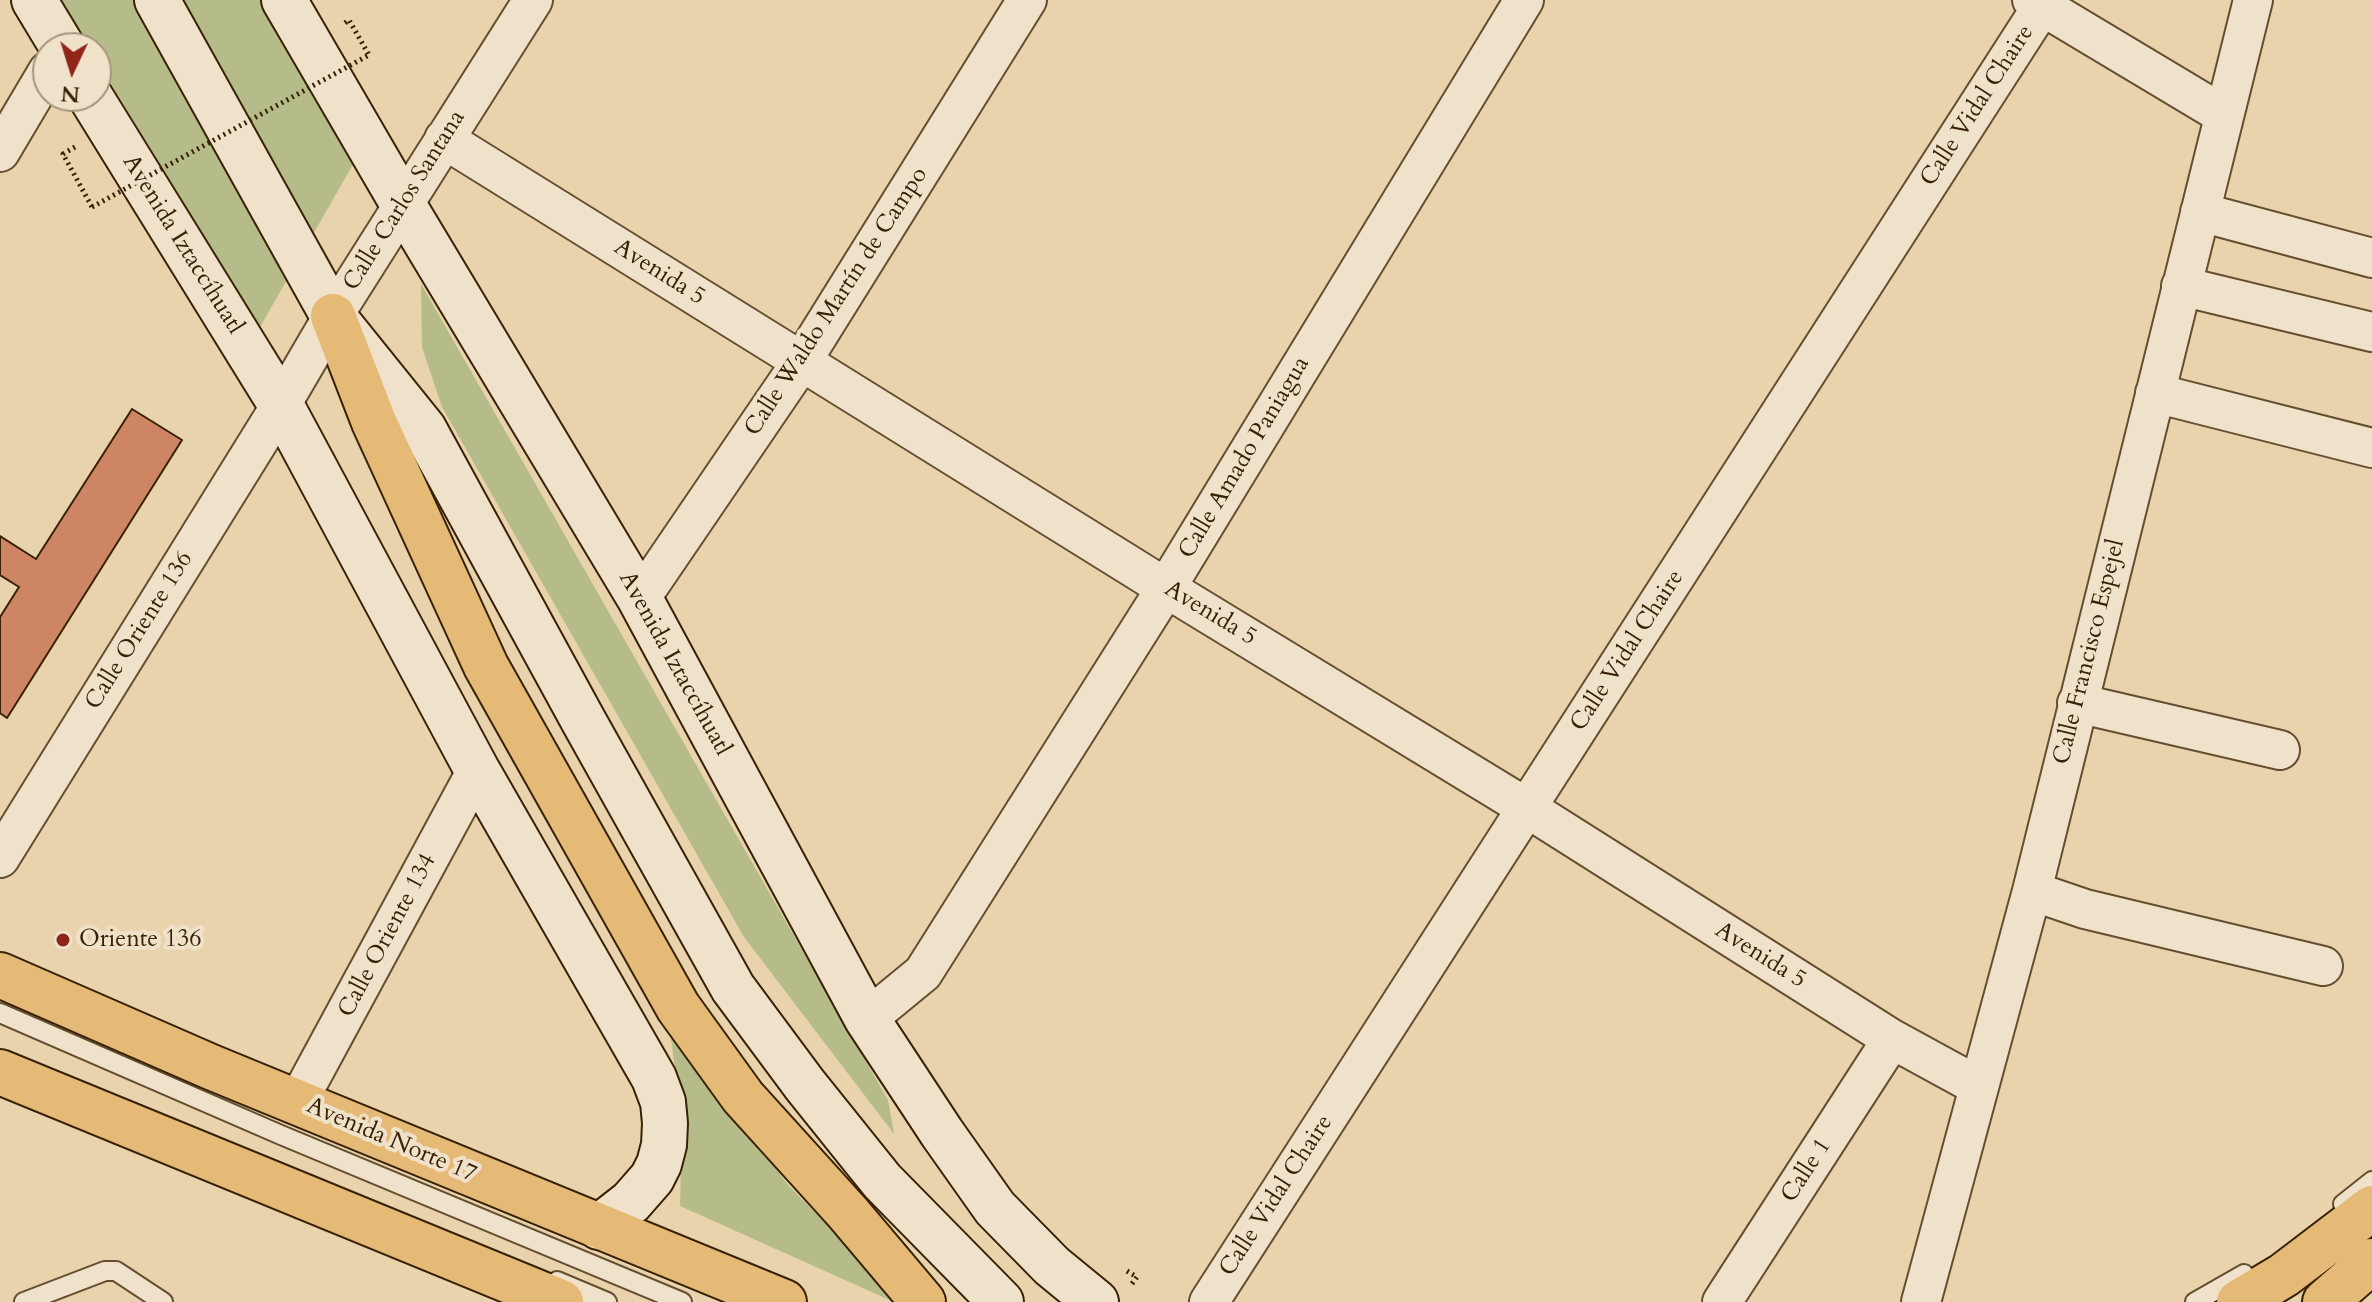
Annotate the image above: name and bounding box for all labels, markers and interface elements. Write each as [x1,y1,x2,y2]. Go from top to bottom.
street label: Calle Vidal Chaire [1915,20,2041,192]
north arrow [32,32,112,112]
text: N [60,78,81,110]
street label: Calle Carlos Santana [338,105,472,297]
street label: Avenida Iztaccíhuatl [115,150,249,340]
street label: Calle Waldo Martín de Campo [739,162,935,442]
street label: Avenida 5 [608,234,710,312]
street label: Calle Amado Paniagua [1173,352,1317,564]
street label: Calle Francisco Espejel [2048,536,2132,768]
street label: Calle Oriente 136 [80,547,200,715]
street label: Calle Vidal Chaire [1565,565,1691,737]
street label: Avenida Iztaccíhuatl [611,567,737,761]
street label: Avenida 5 [1159,575,1261,653]
street label: Calle Oriente 134 [333,849,443,1023]
street label: Avenida 5 [1709,917,1811,995]
place label: Oriente 136 [79,926,202,954]
marker: Oriente 136 [54,931,72,949]
street label: Avenida Norte 17 [302,1092,480,1190]
street label: Calle Vidal Chaire [1214,1110,1340,1282]
street label: Calle 1 [1776,1134,1838,1208]

